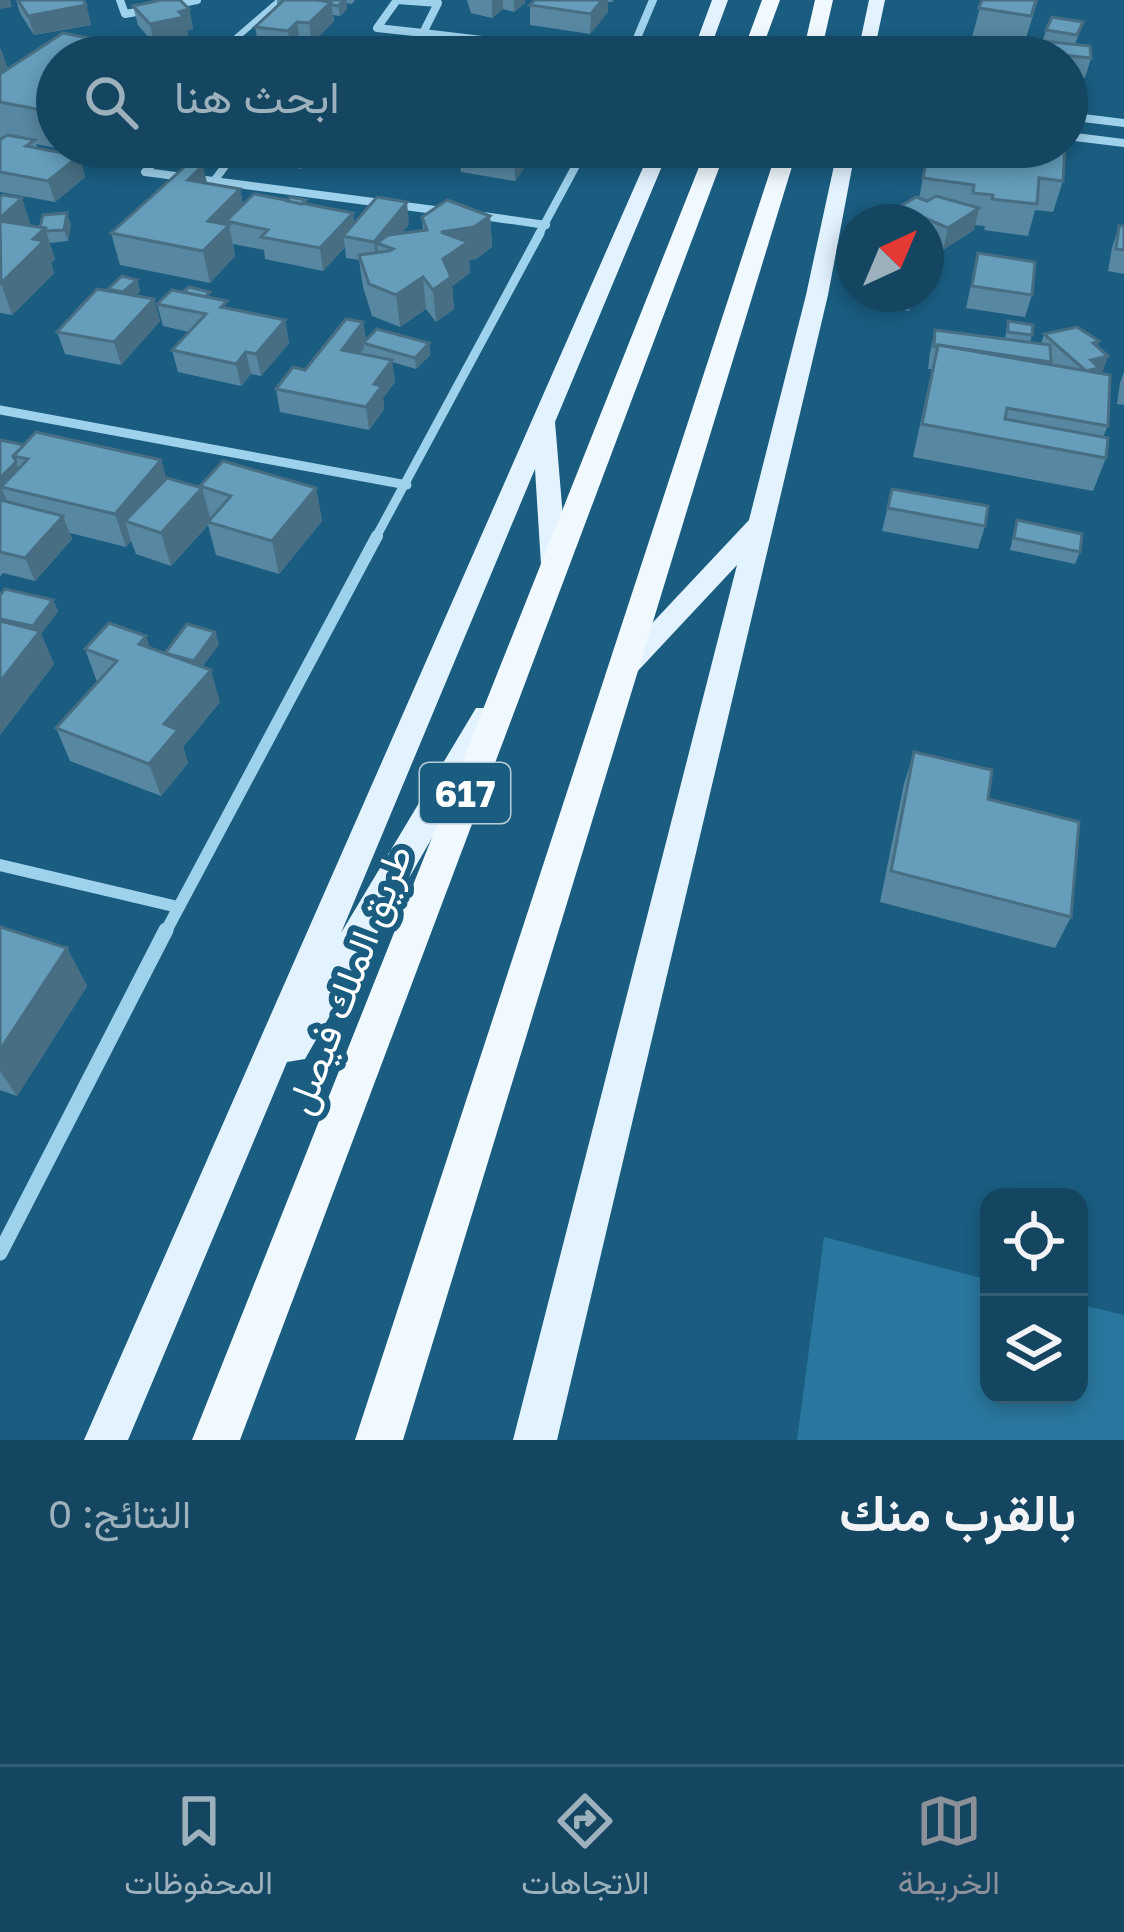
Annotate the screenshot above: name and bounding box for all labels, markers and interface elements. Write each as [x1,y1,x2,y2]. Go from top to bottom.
search box [36,36,1088,168]
icon: search [78,69,144,135]
text: ابحث هنا [174,69,340,123]
north arrow [836,204,944,312]
road number: 617 [420,763,510,823]
street label: طريق الملك فيصل [275,838,423,1121]
map controls [980,1188,1088,1404]
button: locate [980,1188,1088,1296]
button: layers [980,1296,1088,1404]
text: بالقرب منك [839,1481,1076,1542]
text: النتائج: 0 [48,1490,191,1537]
tab: المحفوظات [124,1788,273,1912]
tab: الاتجاهات [521,1788,649,1912]
tab: الخريطة [898,1788,1000,1912]

